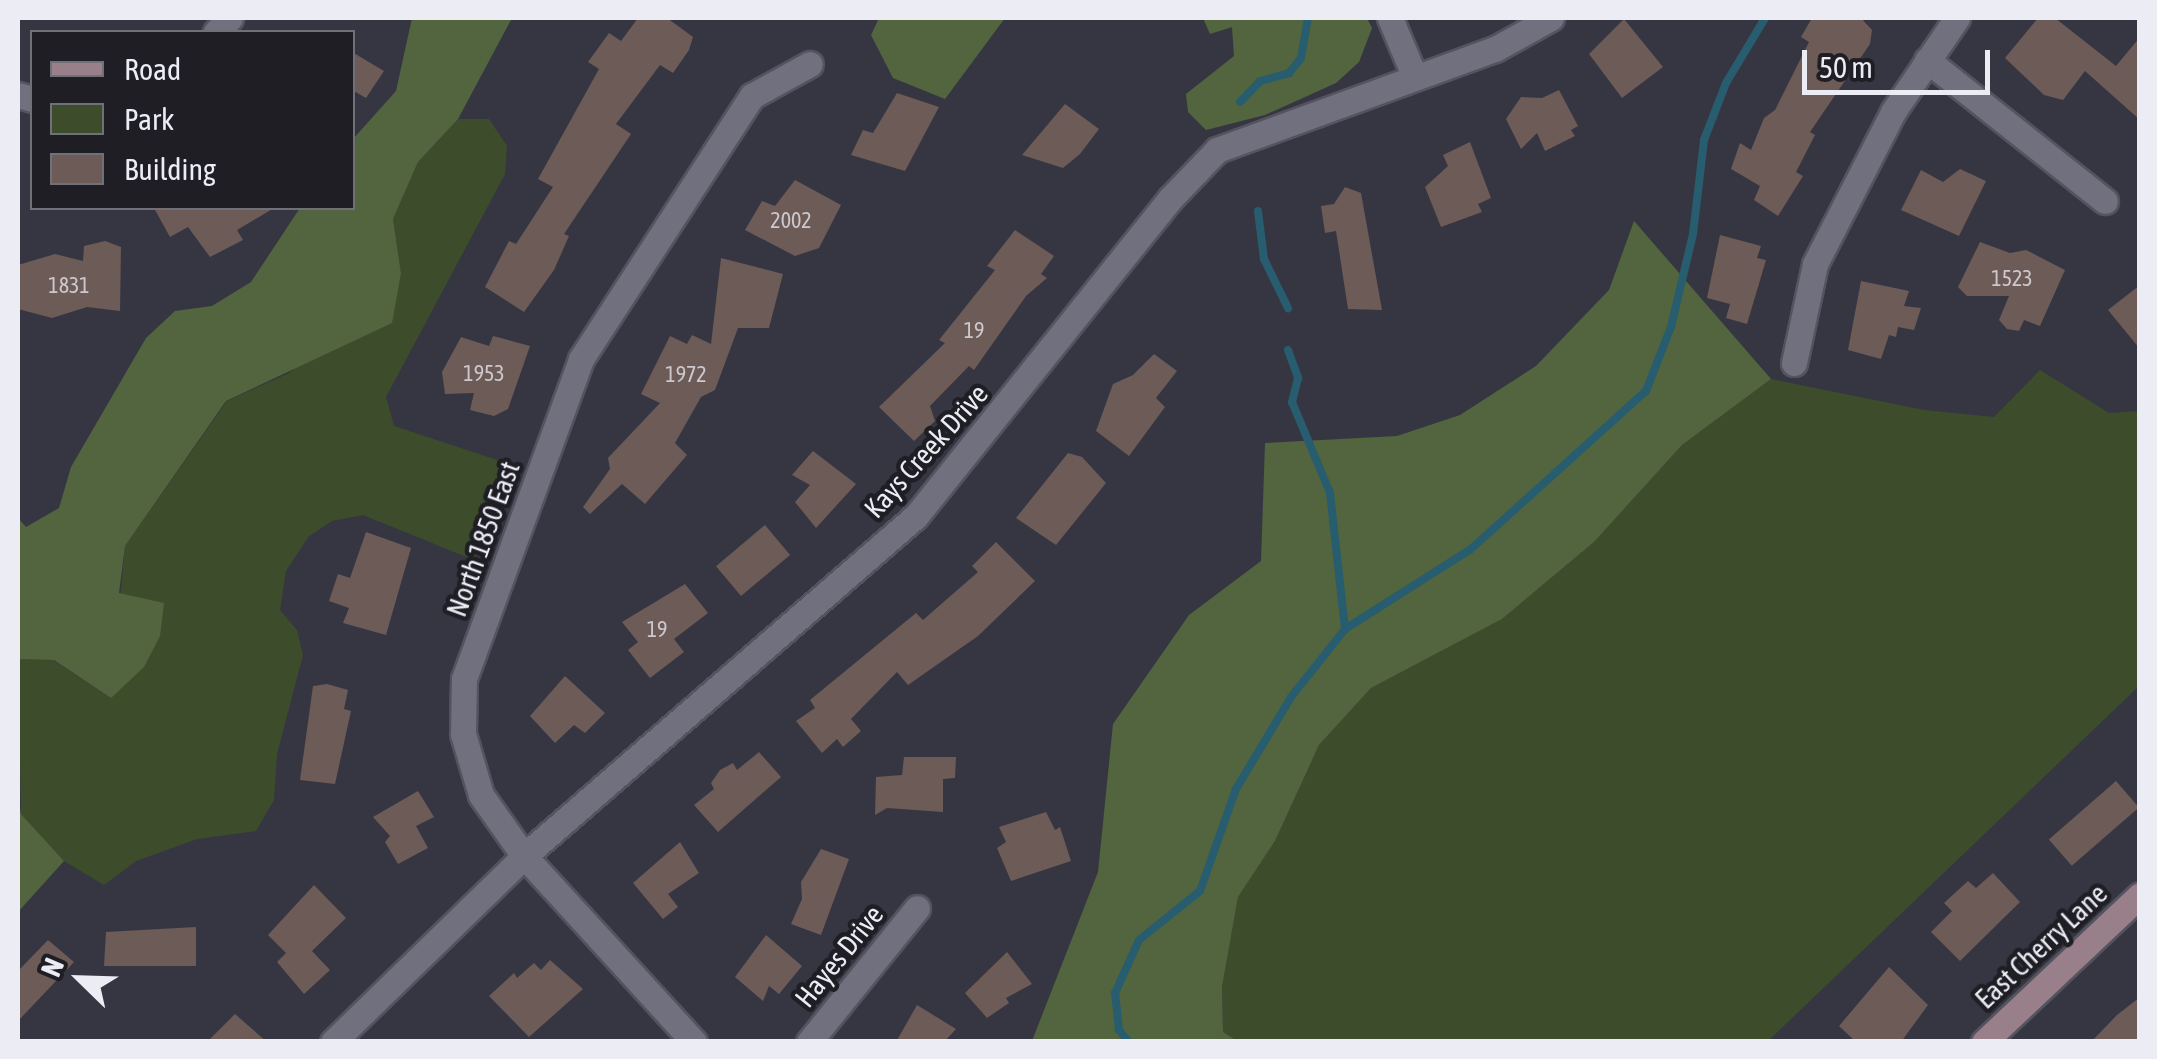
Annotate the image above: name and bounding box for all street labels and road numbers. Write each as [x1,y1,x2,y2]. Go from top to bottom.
street label: Kays Creek Drive [857,377,995,525]
street label: North 1850 East [439,457,527,621]
street label: East Cherry Lane [1968,877,2114,1015]
street label: Hayes Drive [788,898,890,1014]

